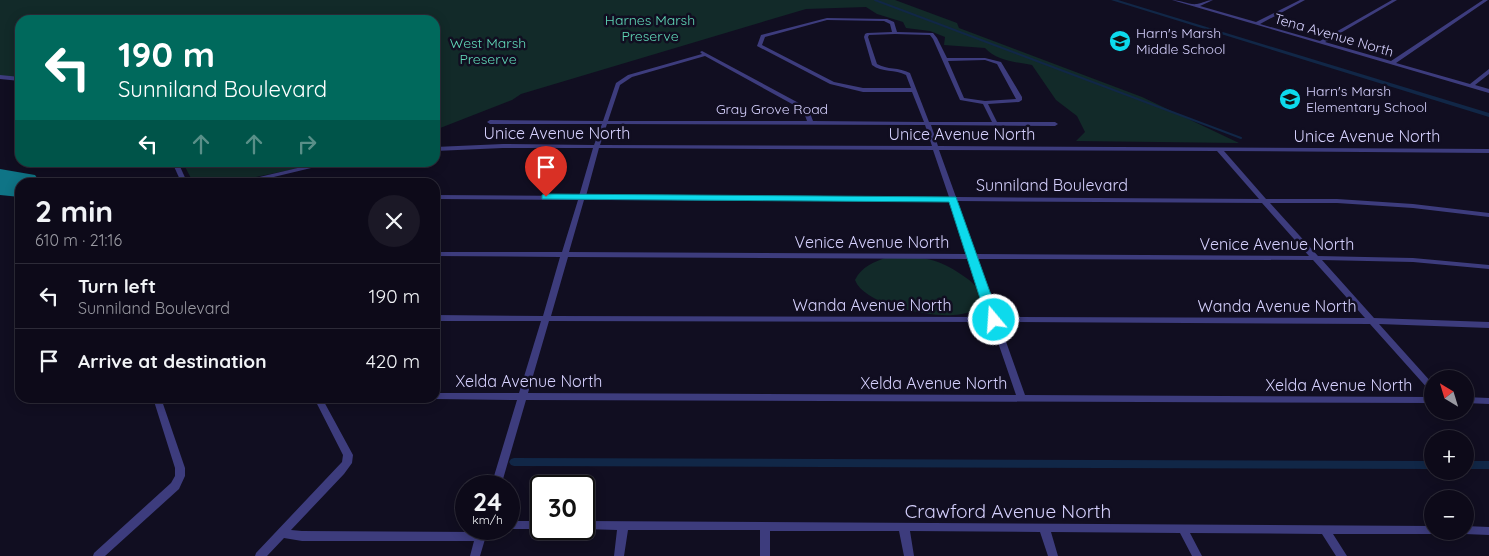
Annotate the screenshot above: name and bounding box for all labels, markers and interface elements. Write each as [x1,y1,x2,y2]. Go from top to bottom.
street label: Tena Avenue North [1272,9,1396,61]
park label: Harnes Marsh Preserve [605,11,695,45]
place label: Harn's Marsh Middle School [1136,24,1226,58]
school or university icon: Harn's Marsh Middle School [1108,29,1132,53]
text: 190 m [118,32,215,76]
park label: West Marsh Preserve [450,34,526,68]
icon: left [35,35,100,100]
text: Sunniland Boulevard [118,75,327,103]
place label: Harn's Marsh Elementary School [1306,82,1427,116]
school or university icon: Harn's Marsh Elementary School [1278,87,1302,111]
street label: Gray Grove Road [716,100,828,118]
street label: Unice Avenue North [484,123,630,143]
street label: Unice Avenue North [889,124,1035,144]
street label: Unice Avenue North [1294,126,1440,146]
icon: left [134,130,162,158]
icon: ahead [187,130,215,158]
icon: ahead [240,130,268,158]
icon: right [293,130,321,158]
pin [525,146,567,197]
icon: arrive [532,153,560,181]
street label: Sunniland Boulevard [976,175,1128,195]
text: 2 min [35,192,113,230]
button: close [368,195,420,247]
text: 610 m · 21:16 [35,230,122,250]
street label: Venice Avenue North [795,232,949,252]
street label: Venice Avenue North [1200,234,1354,254]
text: Turn left [78,274,156,298]
icon: left [35,282,63,310]
text: 190 m [369,284,420,308]
position arrow [967,293,1019,345]
street label: Wanda Avenue North [792,295,952,315]
street label: Wanda Avenue North [1197,296,1357,316]
text: Sunniland Boulevard [78,298,230,318]
icon: arrive [35,347,63,375]
text: Arrive at destination [78,349,267,373]
text: 420 m [366,349,420,373]
north arrow [1424,370,1474,420]
map controls [1424,370,1474,540]
street label: Xelda Avenue North [456,371,602,391]
street label: Xelda Avenue North [861,373,1007,393]
street label: Xelda Avenue North [1266,375,1412,395]
button: + [1424,430,1474,480]
speed limit sign: 30 [530,475,595,540]
text: 24 [473,486,502,517]
button: − [1424,490,1474,540]
street label: Crawford Avenue North [905,499,1111,523]
text: km/h [472,512,503,527]

